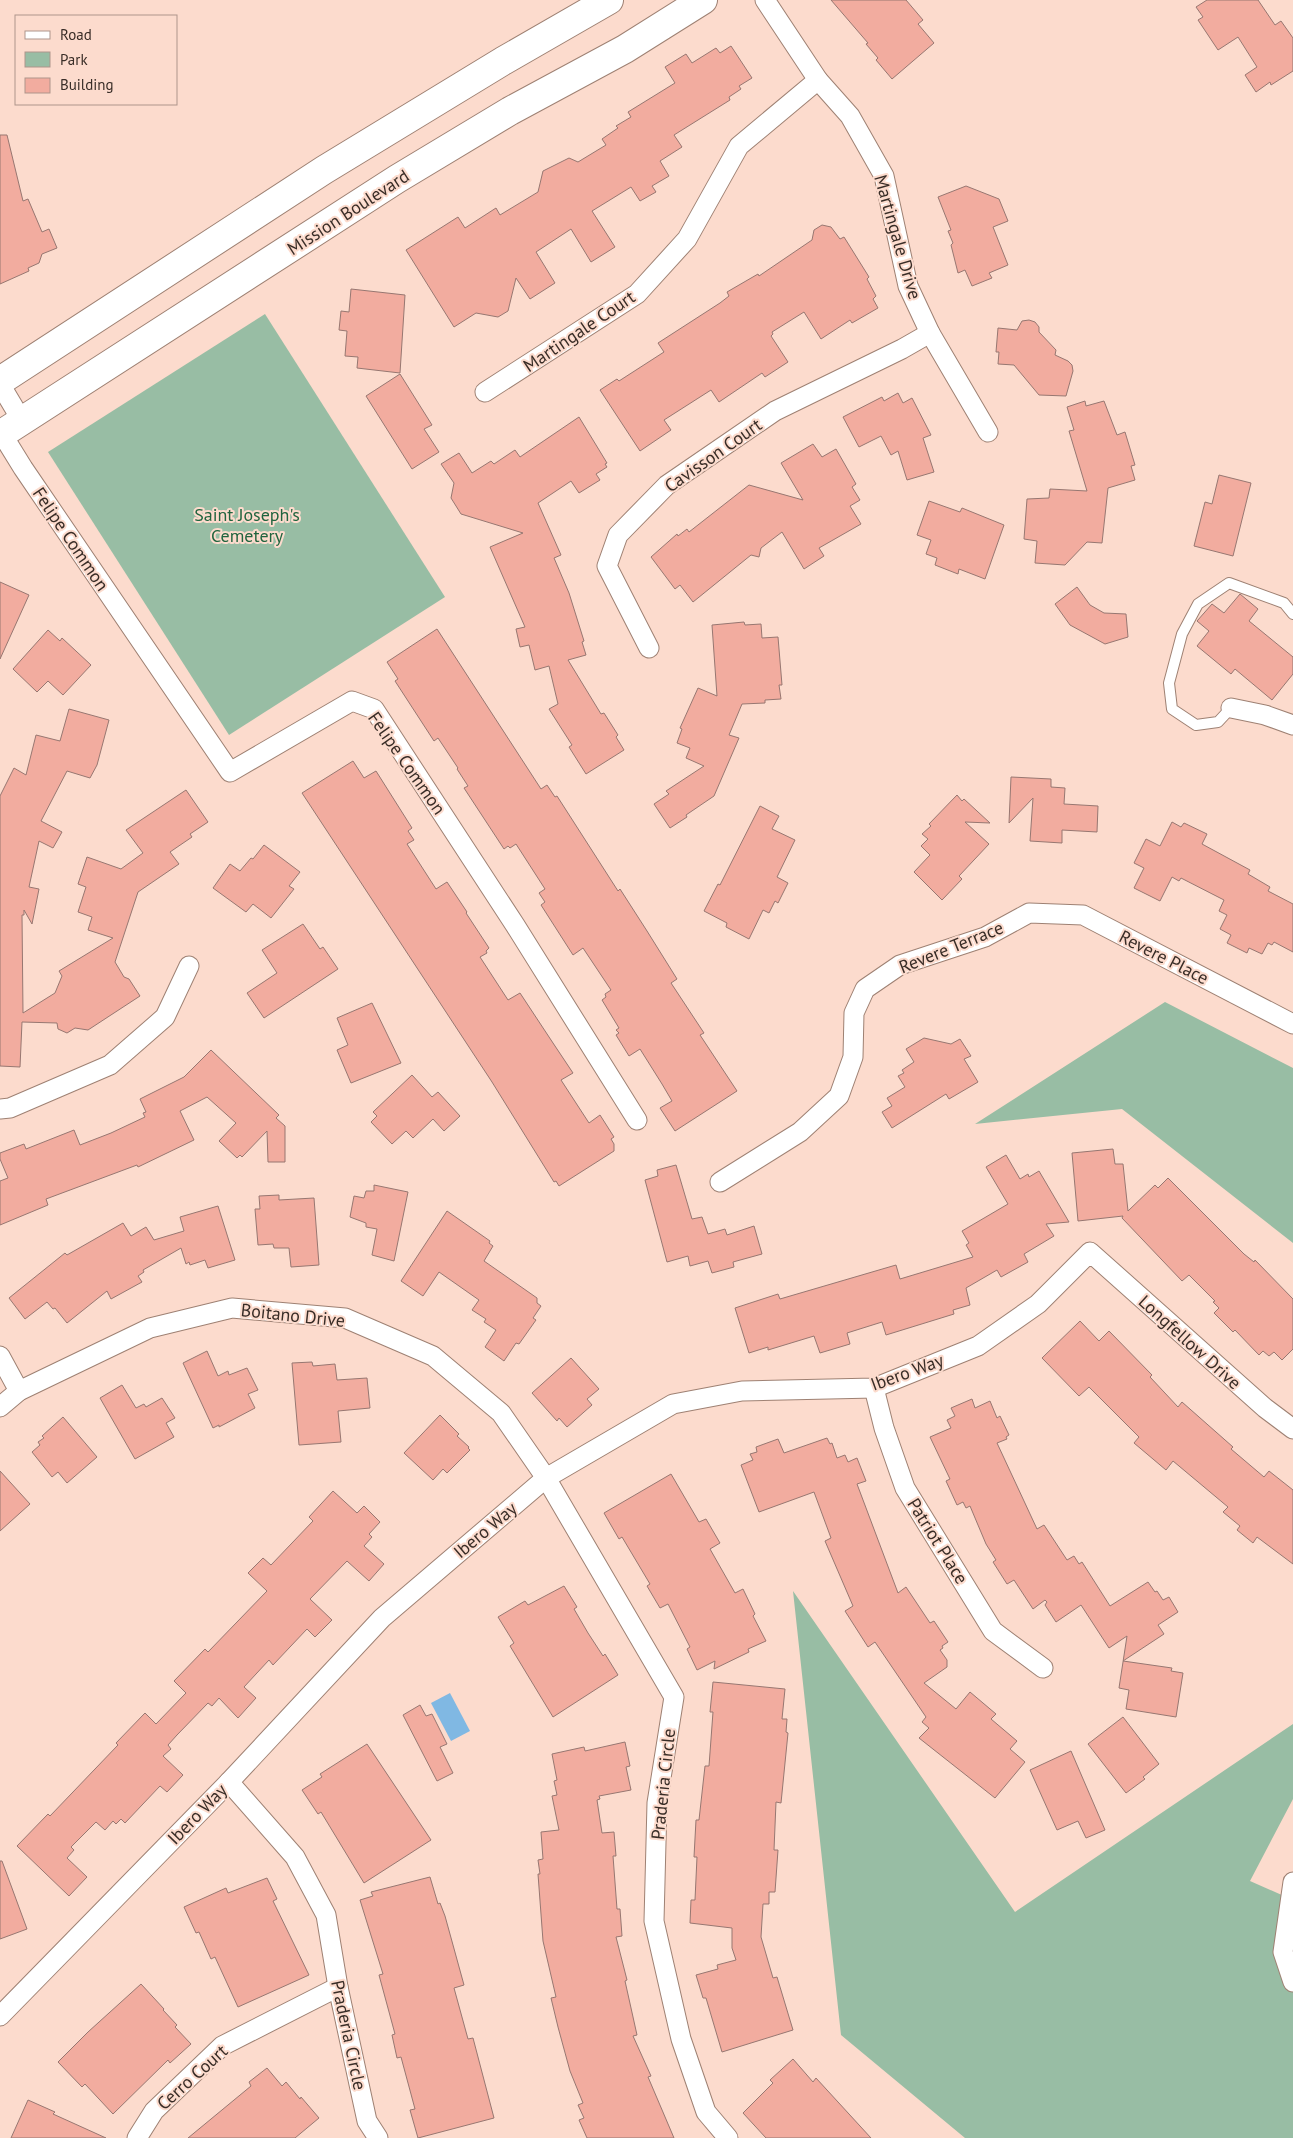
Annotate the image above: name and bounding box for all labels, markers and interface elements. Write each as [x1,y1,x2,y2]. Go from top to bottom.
legend [15,15,178,105]
text: Road [60,25,92,44]
text: Park [60,50,88,69]
text: Building [60,75,114,94]
street label: Mission Boulevard [283,164,413,260]
street label: Martingale Drive [869,172,927,302]
street label: Martingale Court [519,285,639,377]
street label: Cavisson Court [660,413,766,497]
street label: Felipe Common [28,483,114,595]
park label: Saint Joseph's Cemetery [194,503,300,547]
street label: Felipe Common [363,707,451,819]
street label: Revere Terrace [895,916,1007,978]
street label: Revere Place [1115,925,1213,989]
street label: Longfellow Drive [1134,1290,1246,1394]
street label: Boitano Drive [240,1298,346,1332]
street label: Ibero Way [867,1348,947,1396]
street label: Patriot Place [903,1494,973,1588]
street label: Ibero Way [449,1496,522,1563]
street label: Praderia Circle [646,1727,680,1841]
street label: Ibero Way [162,1778,232,1849]
street label: Praderia Circle [326,1978,372,2092]
street label: Cerro Court [152,2039,232,2115]

